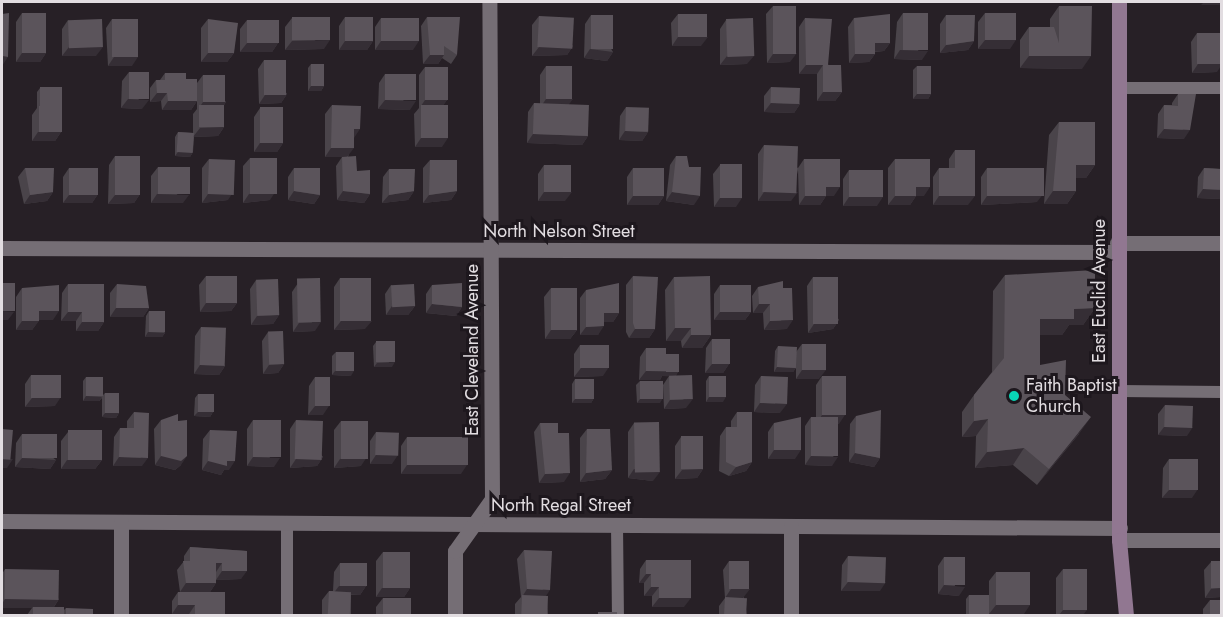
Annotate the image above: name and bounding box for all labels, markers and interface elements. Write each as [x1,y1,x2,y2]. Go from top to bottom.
street label: East Euclid Avenue [1088,219,1110,363]
street label: North Nelson Street [483,220,635,242]
street label: East Cleveland Avenue [461,264,483,436]
place label: Faith Baptist Church [1026,375,1117,418]
marker: Faith Baptist Church [1007,389,1021,403]
street label: North Regal Street [491,494,631,516]

